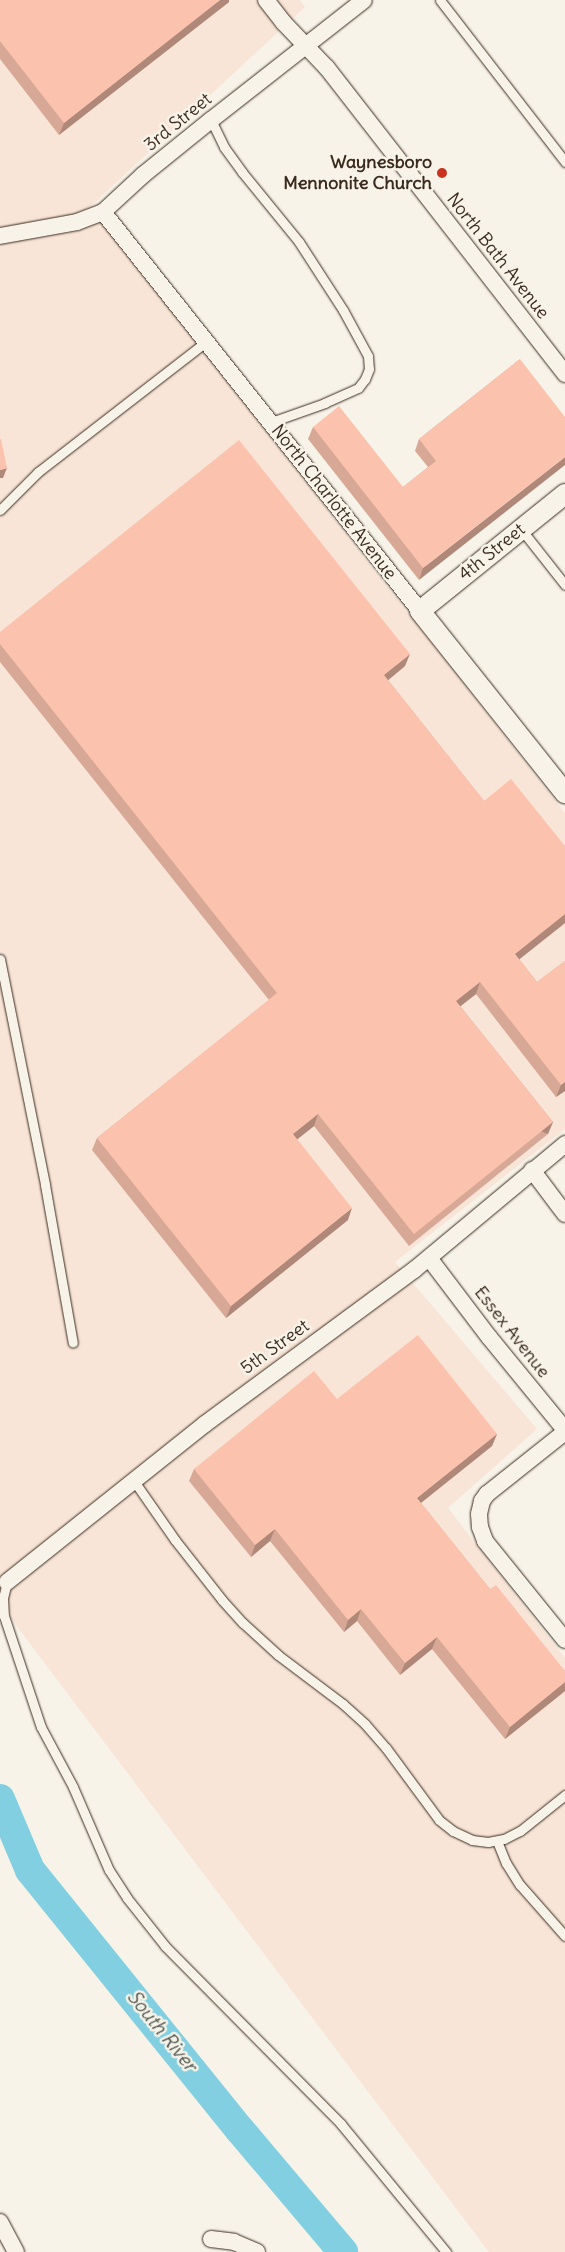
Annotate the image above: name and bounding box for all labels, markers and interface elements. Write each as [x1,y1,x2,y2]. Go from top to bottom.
street label: 3rd Street [140,88,216,156]
place label: Waynesboro Mennonite Church [283,152,432,194]
marker: Waynesboro Mennonite Church [436,167,448,179]
street label: North Bath Avenue [442,189,554,323]
street label: North Charlotte Avenue [267,420,401,584]
street label: 4th Street [454,519,530,585]
street label: Essex Avenue [470,1282,554,1382]
street label: 5th Street [237,1315,313,1379]
water label: South River [122,1986,202,2076]

